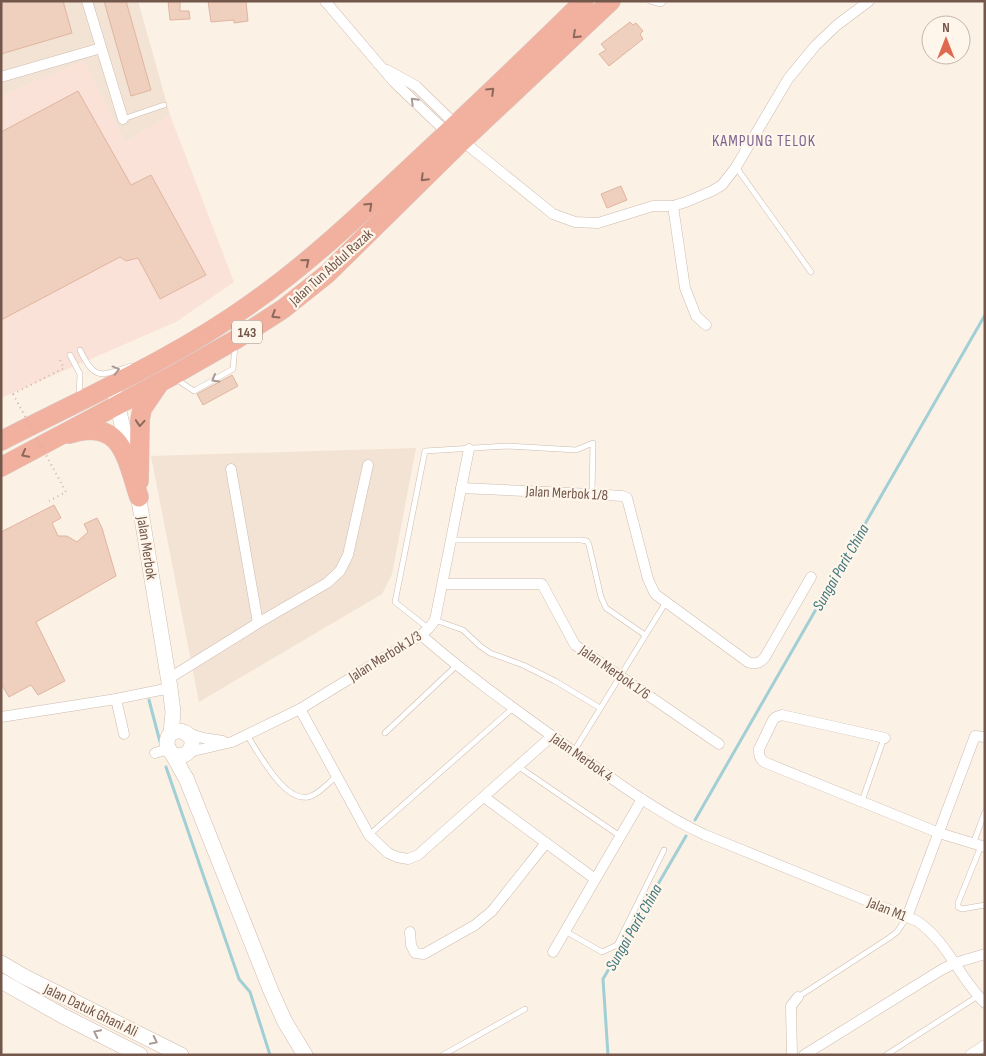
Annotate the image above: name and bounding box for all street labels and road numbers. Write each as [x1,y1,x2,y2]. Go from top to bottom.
street label: Jalan Tun Abdul Razak [285,225,377,311]
road number: 143 [232,321,262,344]
street label: Jalan Merbok 1/8 [524,482,609,505]
street label: Jalan Merbok [132,514,161,581]
street label: Jalan Merbok 1/3 [345,627,425,687]
street label: Jalan Merbok 1/6 [575,640,654,704]
street label: Jalan Merbok 4 [546,728,617,786]
street label: Jalan M1 [864,893,910,926]
street label: Jalan Datuk Ghani Ali [40,979,141,1041]

